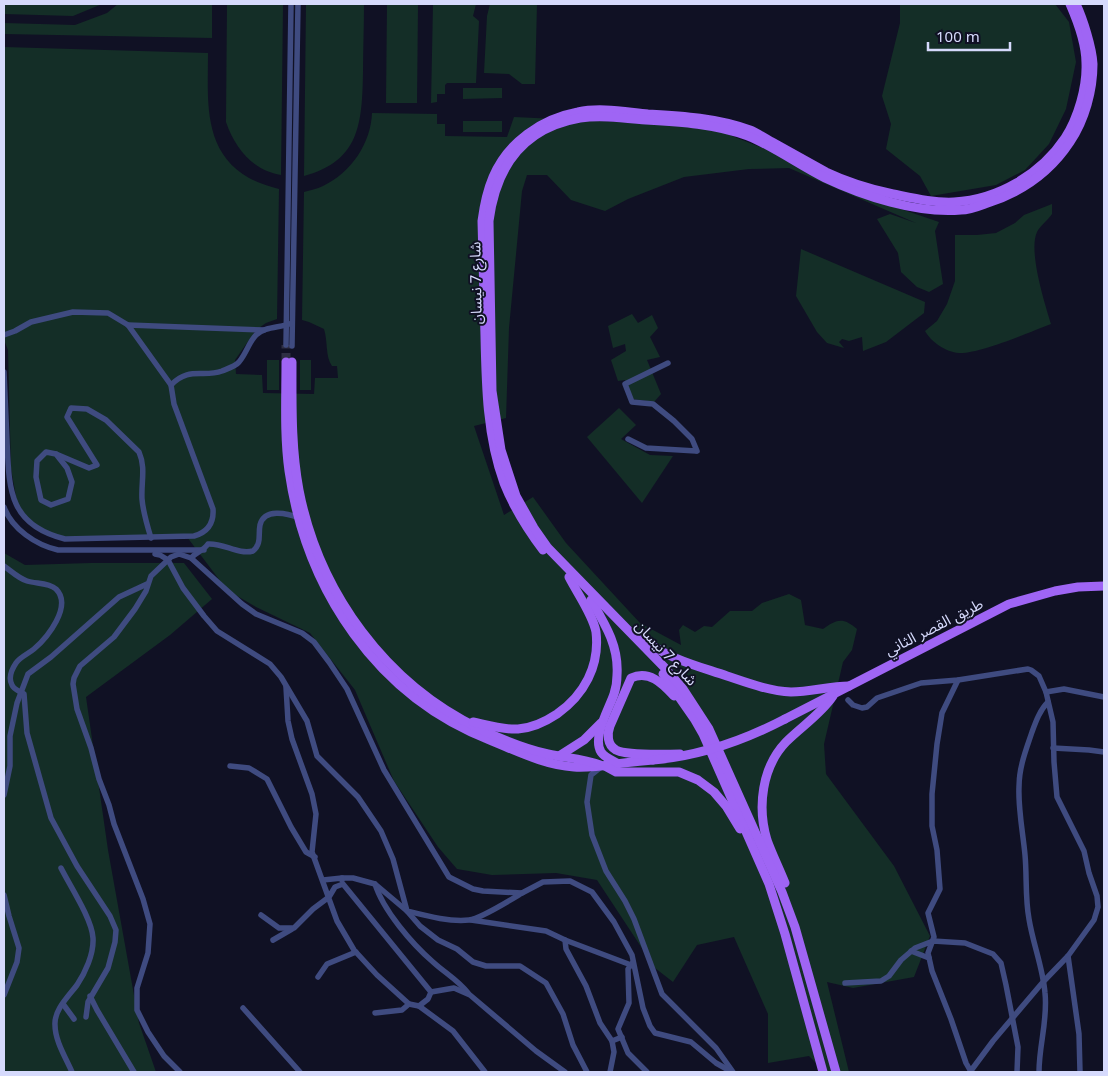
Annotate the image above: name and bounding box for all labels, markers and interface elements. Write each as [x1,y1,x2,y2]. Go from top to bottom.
scale bar [928,20,1010,52]
text: 100 m [936,26,980,46]
street label: شارع 7 نيسان [464,241,489,325]
street label: طريق القصر الثاني [881,593,987,662]
street label: شارع 7 نيسان [629,615,702,692]

